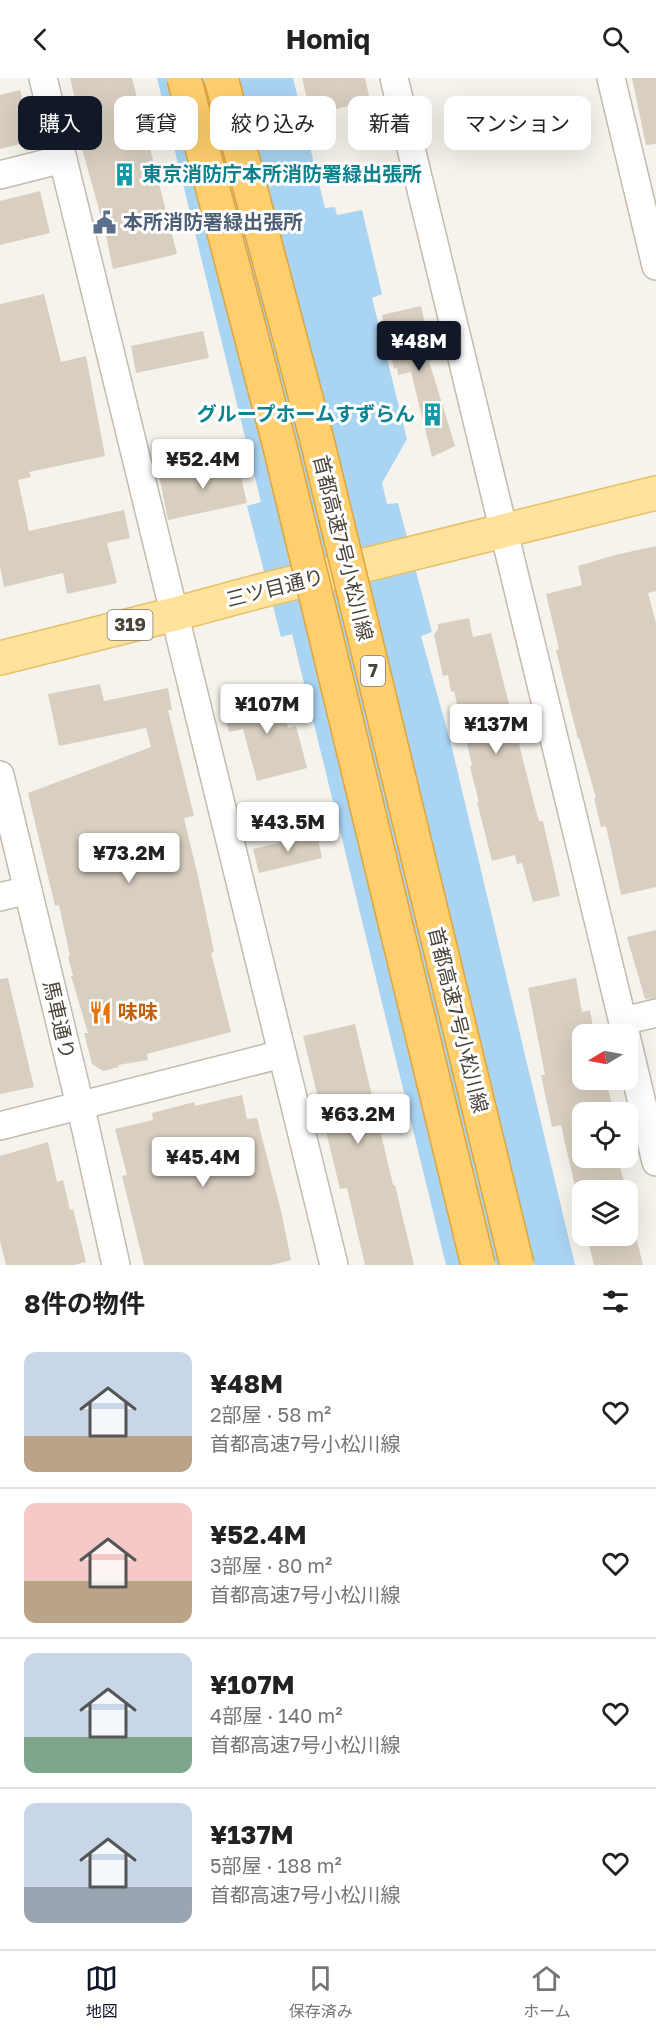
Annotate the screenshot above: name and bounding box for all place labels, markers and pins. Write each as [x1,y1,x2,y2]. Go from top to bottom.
building icon: 東京消防庁本所消防署緑出張所 [111,161,137,187]
place label: 東京消防庁本所消防署緑出張所 [142,161,422,185]
public building icon: 本所消防署緑出張所 [92,209,118,235]
place label: 本所消防署緑出張所 [123,209,303,233]
pin: ¥48M [383,321,455,372]
place label: グループホームすずらん [197,401,415,425]
building icon: グループホームすずらん [420,401,446,427]
pin: ¥52.4M [154,439,252,490]
pin: ¥107M [225,684,309,735]
pin: ¥137M [454,704,538,755]
pin: ¥43.5M [239,802,337,853]
pin: ¥73.2M [80,833,178,884]
restaurant icon: 味味 [87,999,113,1025]
place label: 味味 [118,999,158,1023]
pin: ¥63.2M [309,1094,407,1145]
pin: ¥45.4M [154,1137,252,1188]

